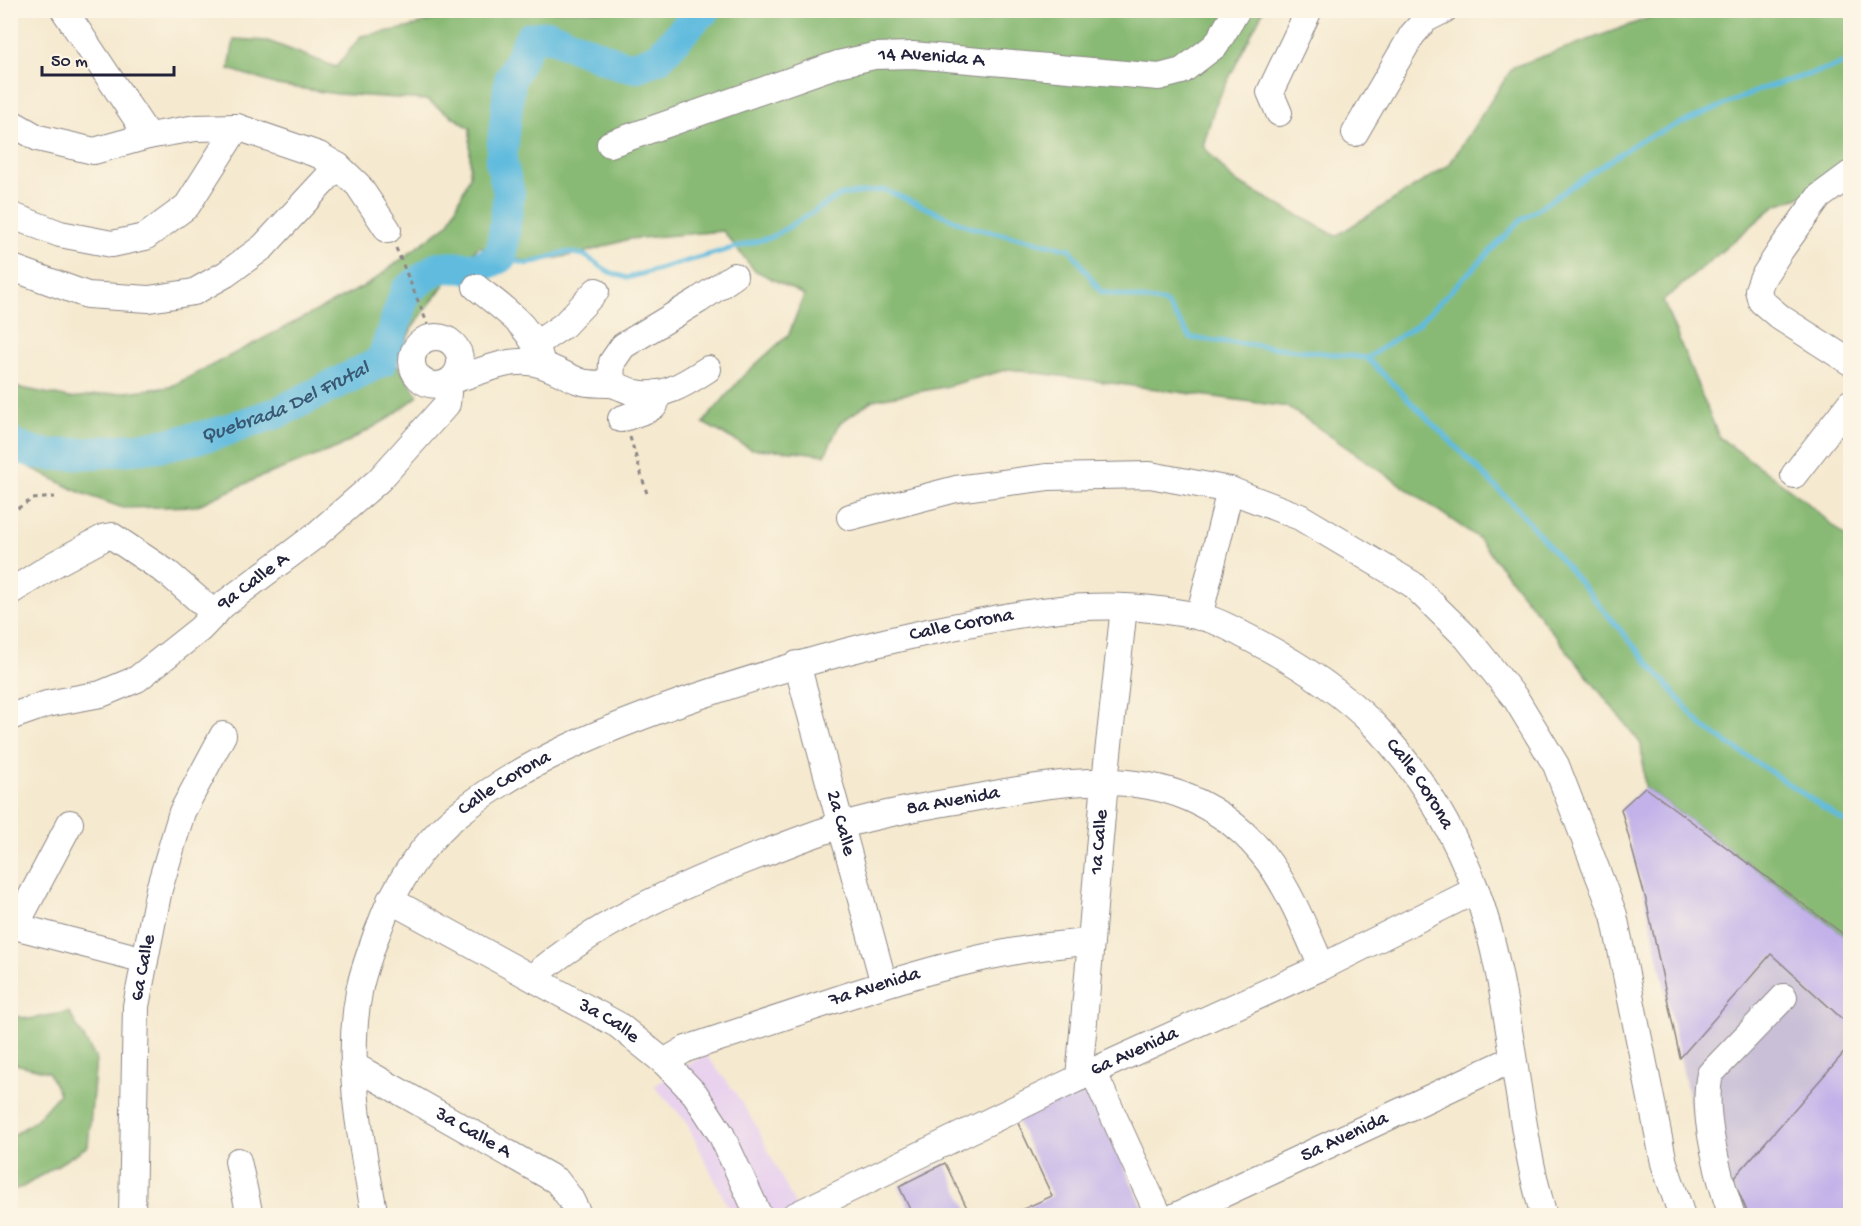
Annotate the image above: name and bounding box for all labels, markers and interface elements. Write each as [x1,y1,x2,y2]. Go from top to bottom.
scale bar [42,39,174,77]
street label: 14 Avenida A [877,43,987,73]
text: 50 m [51,52,88,73]
water label: Quebrada Del Frutal [199,356,375,449]
street label: 9a Calle A [212,547,295,617]
street label: Calle Corona [908,604,1016,647]
street label: Calle Corona [1380,734,1459,834]
street label: Calle Corona [454,746,556,821]
street label: 8a Avenida [905,782,1002,821]
street label: 2a Calle [820,788,860,859]
street label: 1a Calle [1085,808,1114,876]
street label: 6a Calle [126,932,161,1003]
street label: 7a Avenida [825,962,924,1013]
street label: 3a Calle [573,993,644,1049]
street label: 6a Avenida [1087,1022,1183,1082]
street label: 3a Calle A [430,1102,516,1165]
street label: 5a Avenida [1297,1107,1393,1168]

